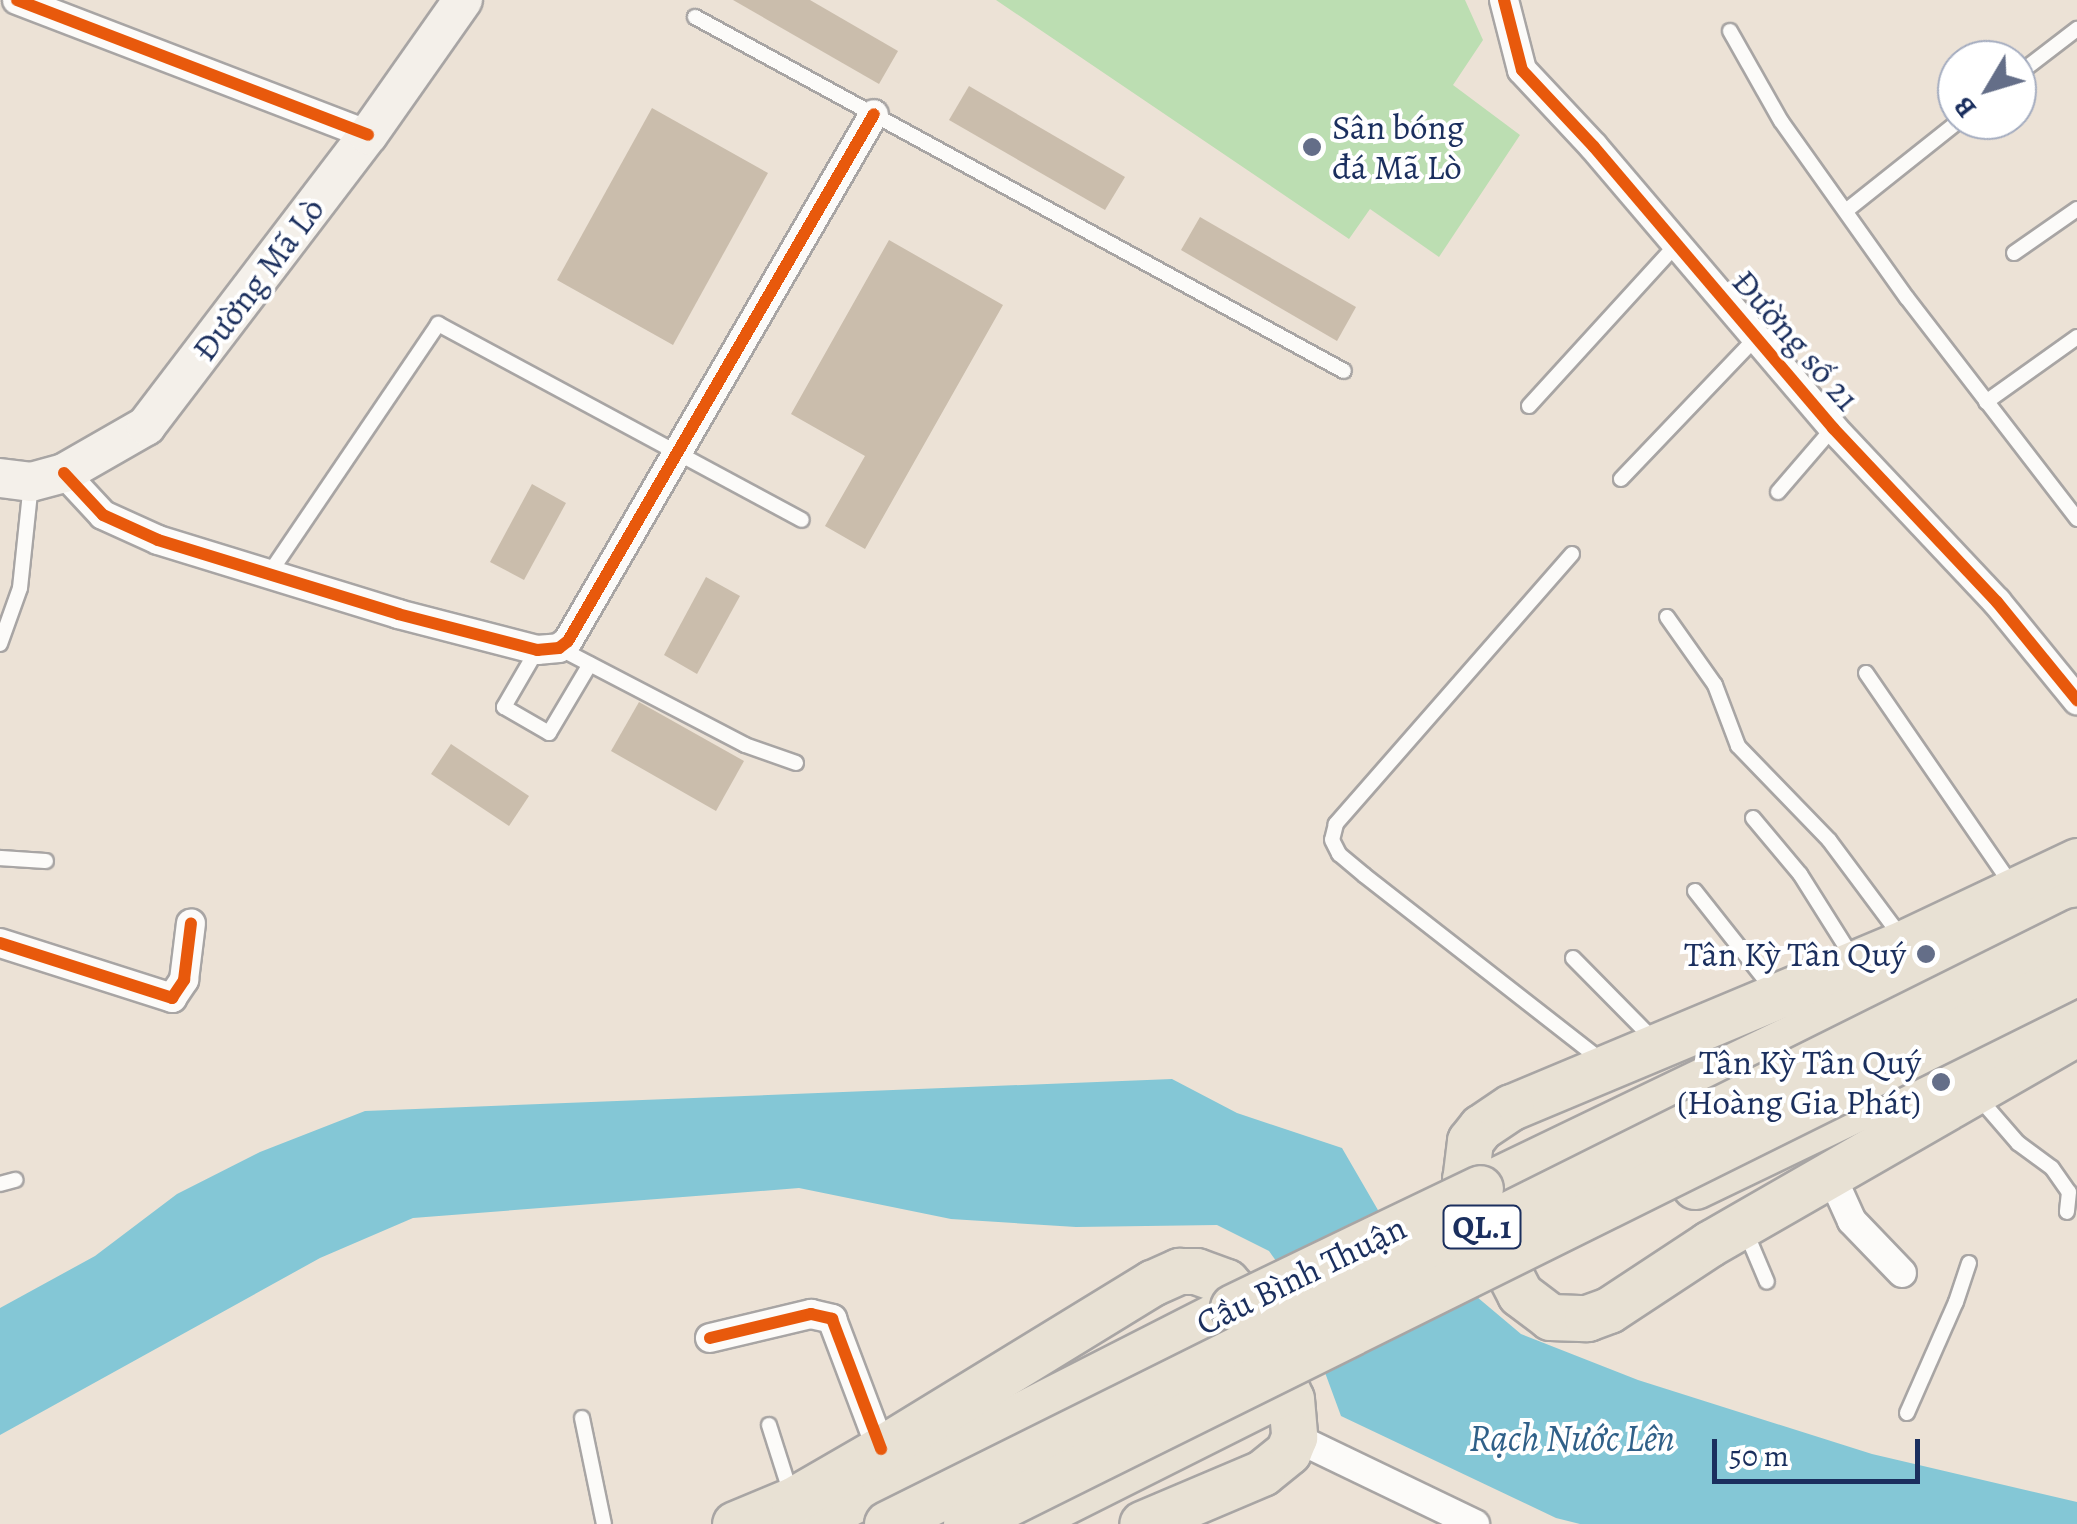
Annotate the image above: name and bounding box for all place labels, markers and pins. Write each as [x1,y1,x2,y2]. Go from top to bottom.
place label: Sân bóng đá Mã Lò [1332,106,1464,188]
marker: Sân bóng đá Mã Lò [1301,136,1323,158]
place label: Tân Kỳ Tân Quý [1684,933,1906,975]
marker: Tân Kỳ Tân Quý [1915,943,1937,965]
place label: Tân Kỳ Tân Quý (Hoàng Gia Phát) [1677,1041,1921,1123]
marker: Tân Kỳ Tân Quý (Hoàng Gia Phát) [1930,1071,1952,1093]

